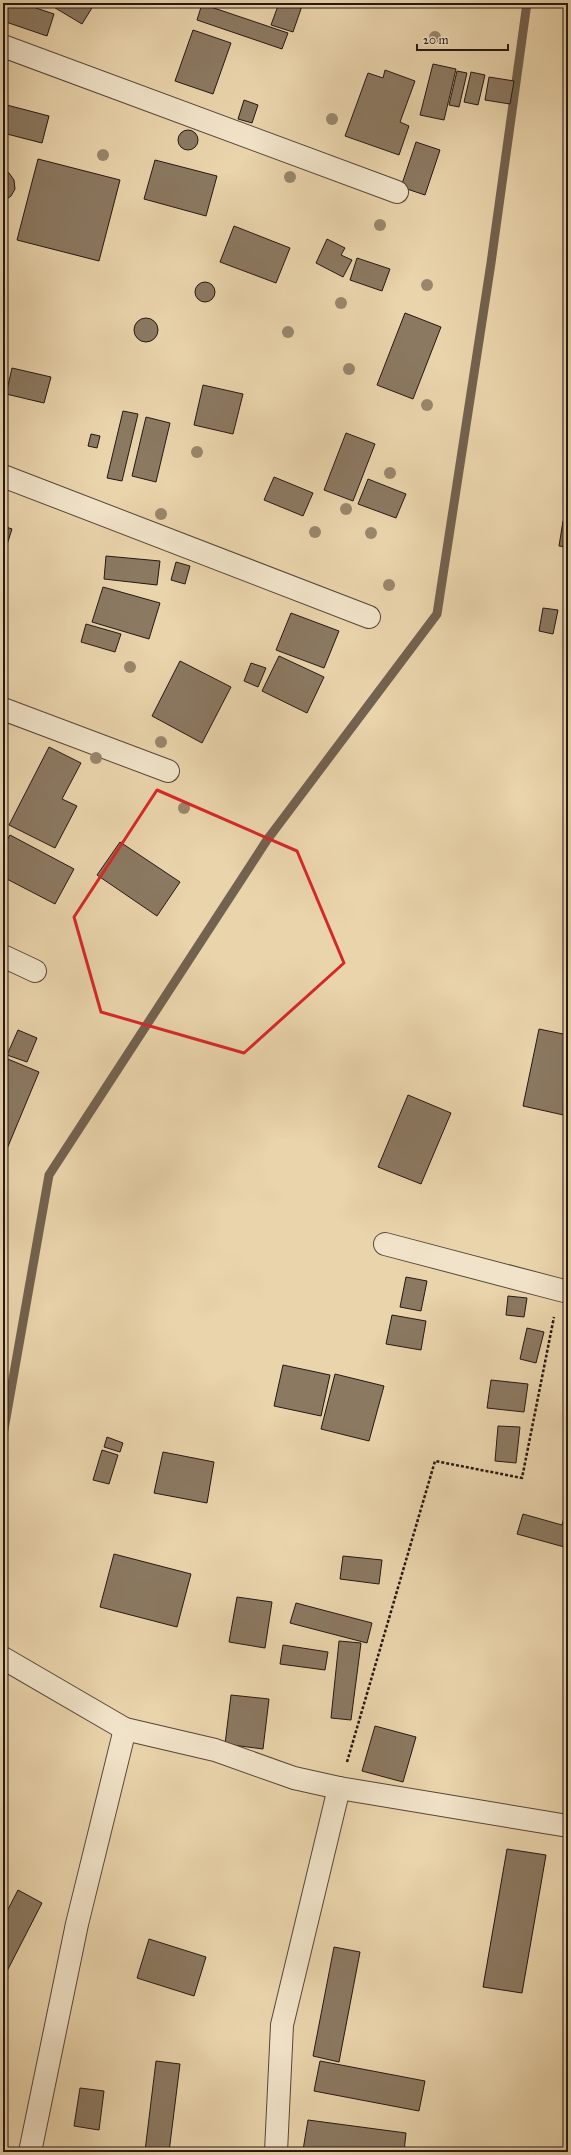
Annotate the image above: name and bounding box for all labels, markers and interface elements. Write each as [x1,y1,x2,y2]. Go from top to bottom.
scale bar [417,26,508,52]
text: 20 m [423,33,449,47]

